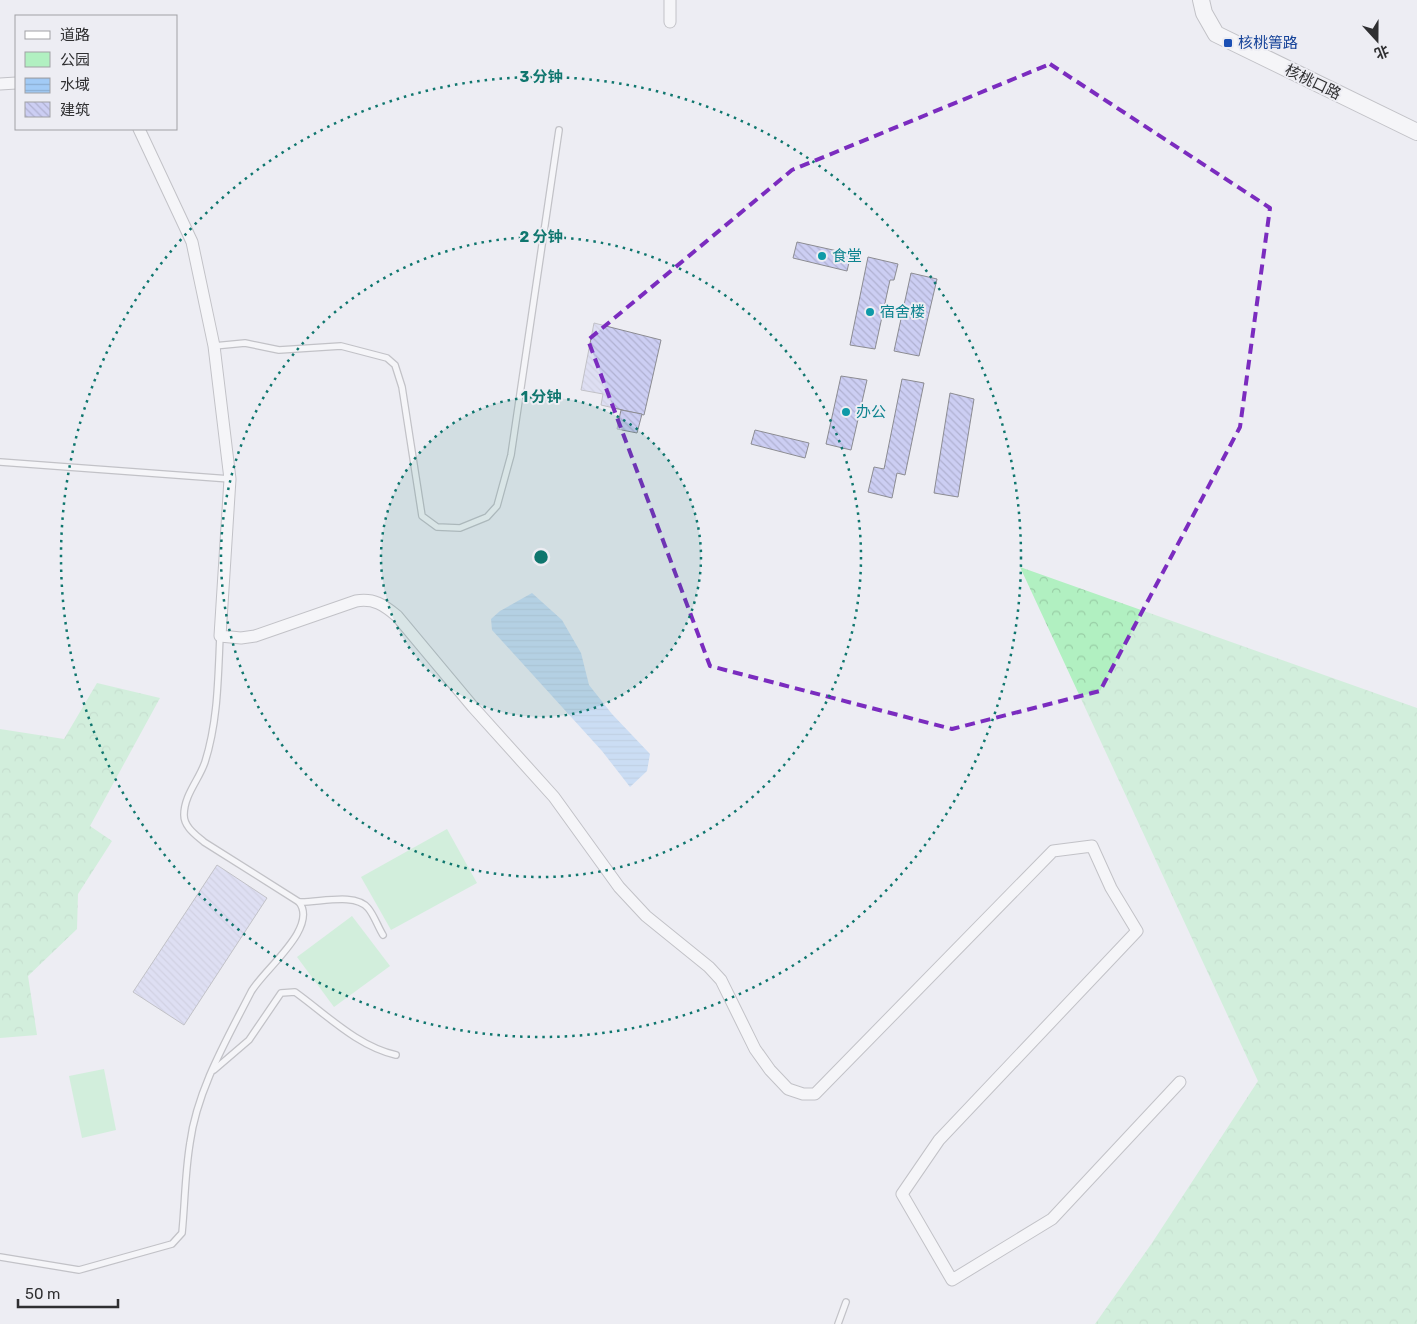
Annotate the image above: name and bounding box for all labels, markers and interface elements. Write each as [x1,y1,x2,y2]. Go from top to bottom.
legend [15,15,178,130]
north arrow [1352,15,1402,65]
text: 道路 [60,26,90,44]
place label: 核桃箐路 [1238,34,1298,52]
marker: 核桃箐路 [1222,37,1234,49]
text: 北 [1372,41,1391,62]
text: 公园 [60,51,90,69]
street label: 核桃口路 [1282,61,1344,103]
text: 3 分钟 [519,68,563,86]
text: 水域 [60,76,90,94]
text: 建筑 [60,101,90,119]
text: 2 分钟 [520,228,562,246]
place label: 食堂 [832,247,862,265]
marker: 食堂 [816,250,828,262]
place label: 宿舍楼 [880,303,925,321]
marker: 宿舍楼 [864,306,876,318]
text: 1 分钟 [521,388,561,406]
place label: 办公 [856,403,886,421]
marker: 办公 [840,406,852,418]
centre of rings [532,548,550,566]
scale bar [18,1276,118,1308]
text: 50 m [25,1285,60,1303]

